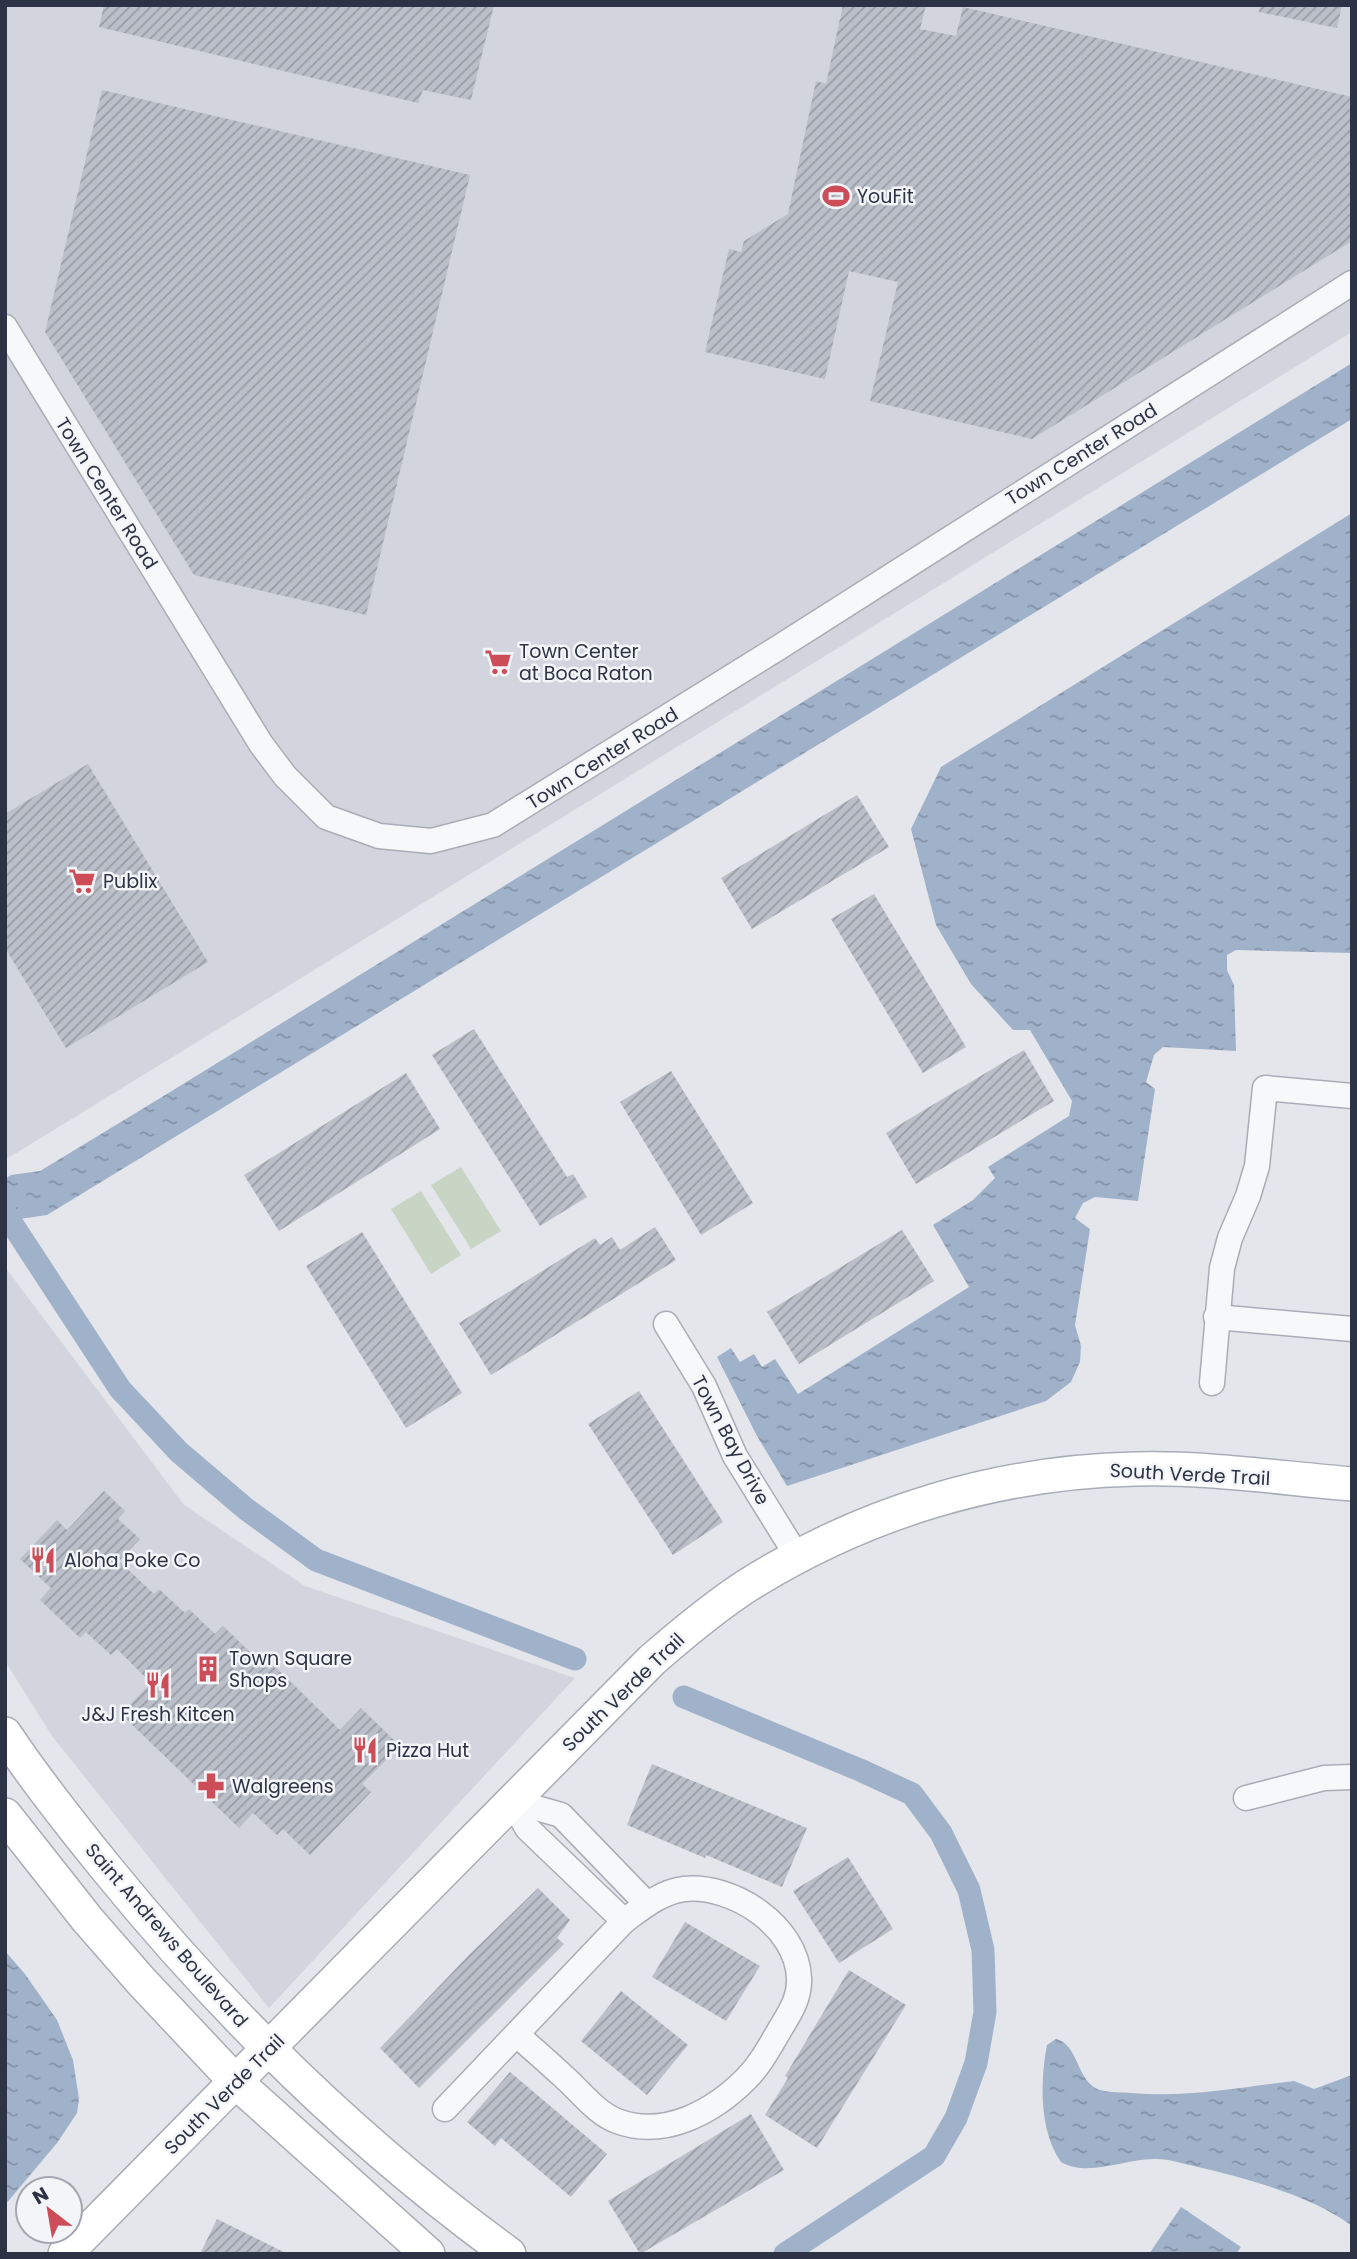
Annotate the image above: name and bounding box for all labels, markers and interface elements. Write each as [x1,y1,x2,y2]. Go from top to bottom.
sports icon: YouFit [821,181,851,211]
place label: YouFit [857,183,914,210]
street label: Town Center Road [1000,397,1162,512]
street label: Town Center Road [49,412,164,574]
place label: Town Center at Boca Raton [519,638,653,687]
supermarket icon: Town Center at Boca Raton [483,647,513,677]
street label: Town Center Road [521,701,683,816]
supermarket icon: Publix [67,866,97,896]
place label: Publix [103,868,157,895]
street label: Town Bay Drive [685,1371,776,1510]
street label: South Verde Trail [1109,1457,1271,1492]
restaurant icon: Aloha Poke Co [28,1545,58,1575]
place label: Aloha Poke Co [64,1547,200,1574]
street label: South Verde Trail [556,1627,690,1758]
place label: Town Square Shops [229,1645,352,1694]
building icon: Town Square Shops [193,1654,223,1684]
restaurant icon: J&J Fresh Kitcen [143,1670,173,1700]
place label: J&J Fresh Kitcen [81,1701,235,1728]
restaurant icon: Pizza Hut [350,1735,380,1765]
place label: Pizza Hut [386,1737,469,1764]
pharmacy icon: Walgreens [196,1771,226,1801]
place label: Walgreens [232,1773,334,1800]
street label: Saint Andrews Boulevard [79,1837,254,2033]
street label: South Verde Trail [158,2028,291,2161]
north arrow [14,2175,84,2245]
text: N [27,2181,54,2211]

